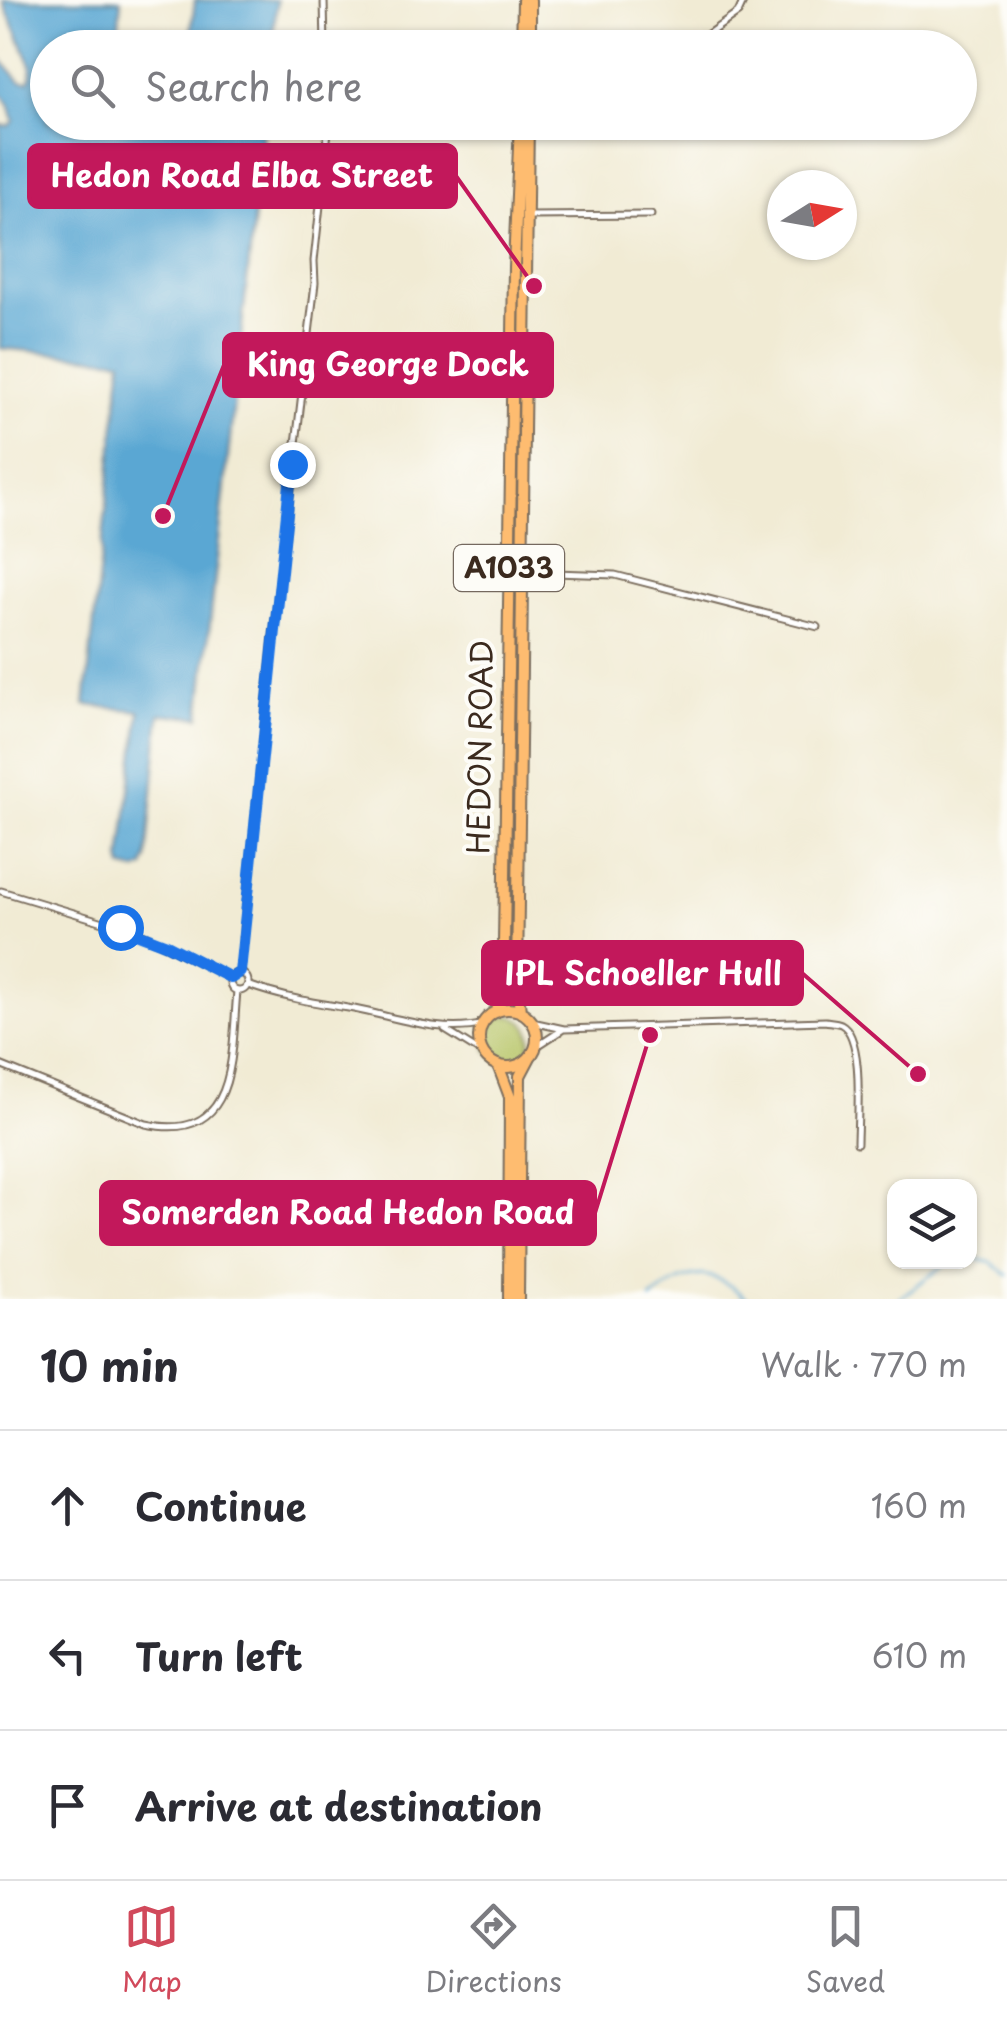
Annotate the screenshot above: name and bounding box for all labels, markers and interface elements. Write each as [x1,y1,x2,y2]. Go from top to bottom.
search box [30,30,977,140]
text: Search here [145,57,362,114]
icon: search [65,58,120,113]
callout: Hedon Road Elba Street [29,145,456,207]
text: Hedon Road Elba Street [51,150,433,198]
north arrow [767,170,857,260]
callout: King George Dock [224,334,552,396]
text: King George Dock [247,339,529,387]
route end [270,442,316,488]
road number: A1033 [454,545,564,591]
street label: HEDON ROAD [454,639,503,854]
route start [98,905,144,951]
callout: IPL Schoeller Hull [483,942,802,1004]
text: IPL Schoeller Hull [504,948,782,996]
map controls [887,1179,977,1269]
button: layers [887,1179,977,1269]
callout: Somerden Road Hedon Road [101,1182,595,1244]
text: Somerden Road Hedon Road [121,1187,575,1235]
text: 10 min [40,1333,179,1396]
text: Walk · 770 m [761,1340,967,1388]
text: Continue [135,1477,306,1534]
icon: ahead [40,1478,95,1533]
text: 160 m [871,1481,967,1529]
text: Turn left [135,1627,303,1684]
icon: left [40,1628,95,1683]
text: 610 m [872,1631,967,1679]
text: Arrive at destination [135,1777,543,1834]
icon: arrive [40,1778,95,1833]
tab: Map [122,1899,182,2002]
tab: Directions [426,1899,562,2002]
tab: Saved [806,1899,885,2002]

